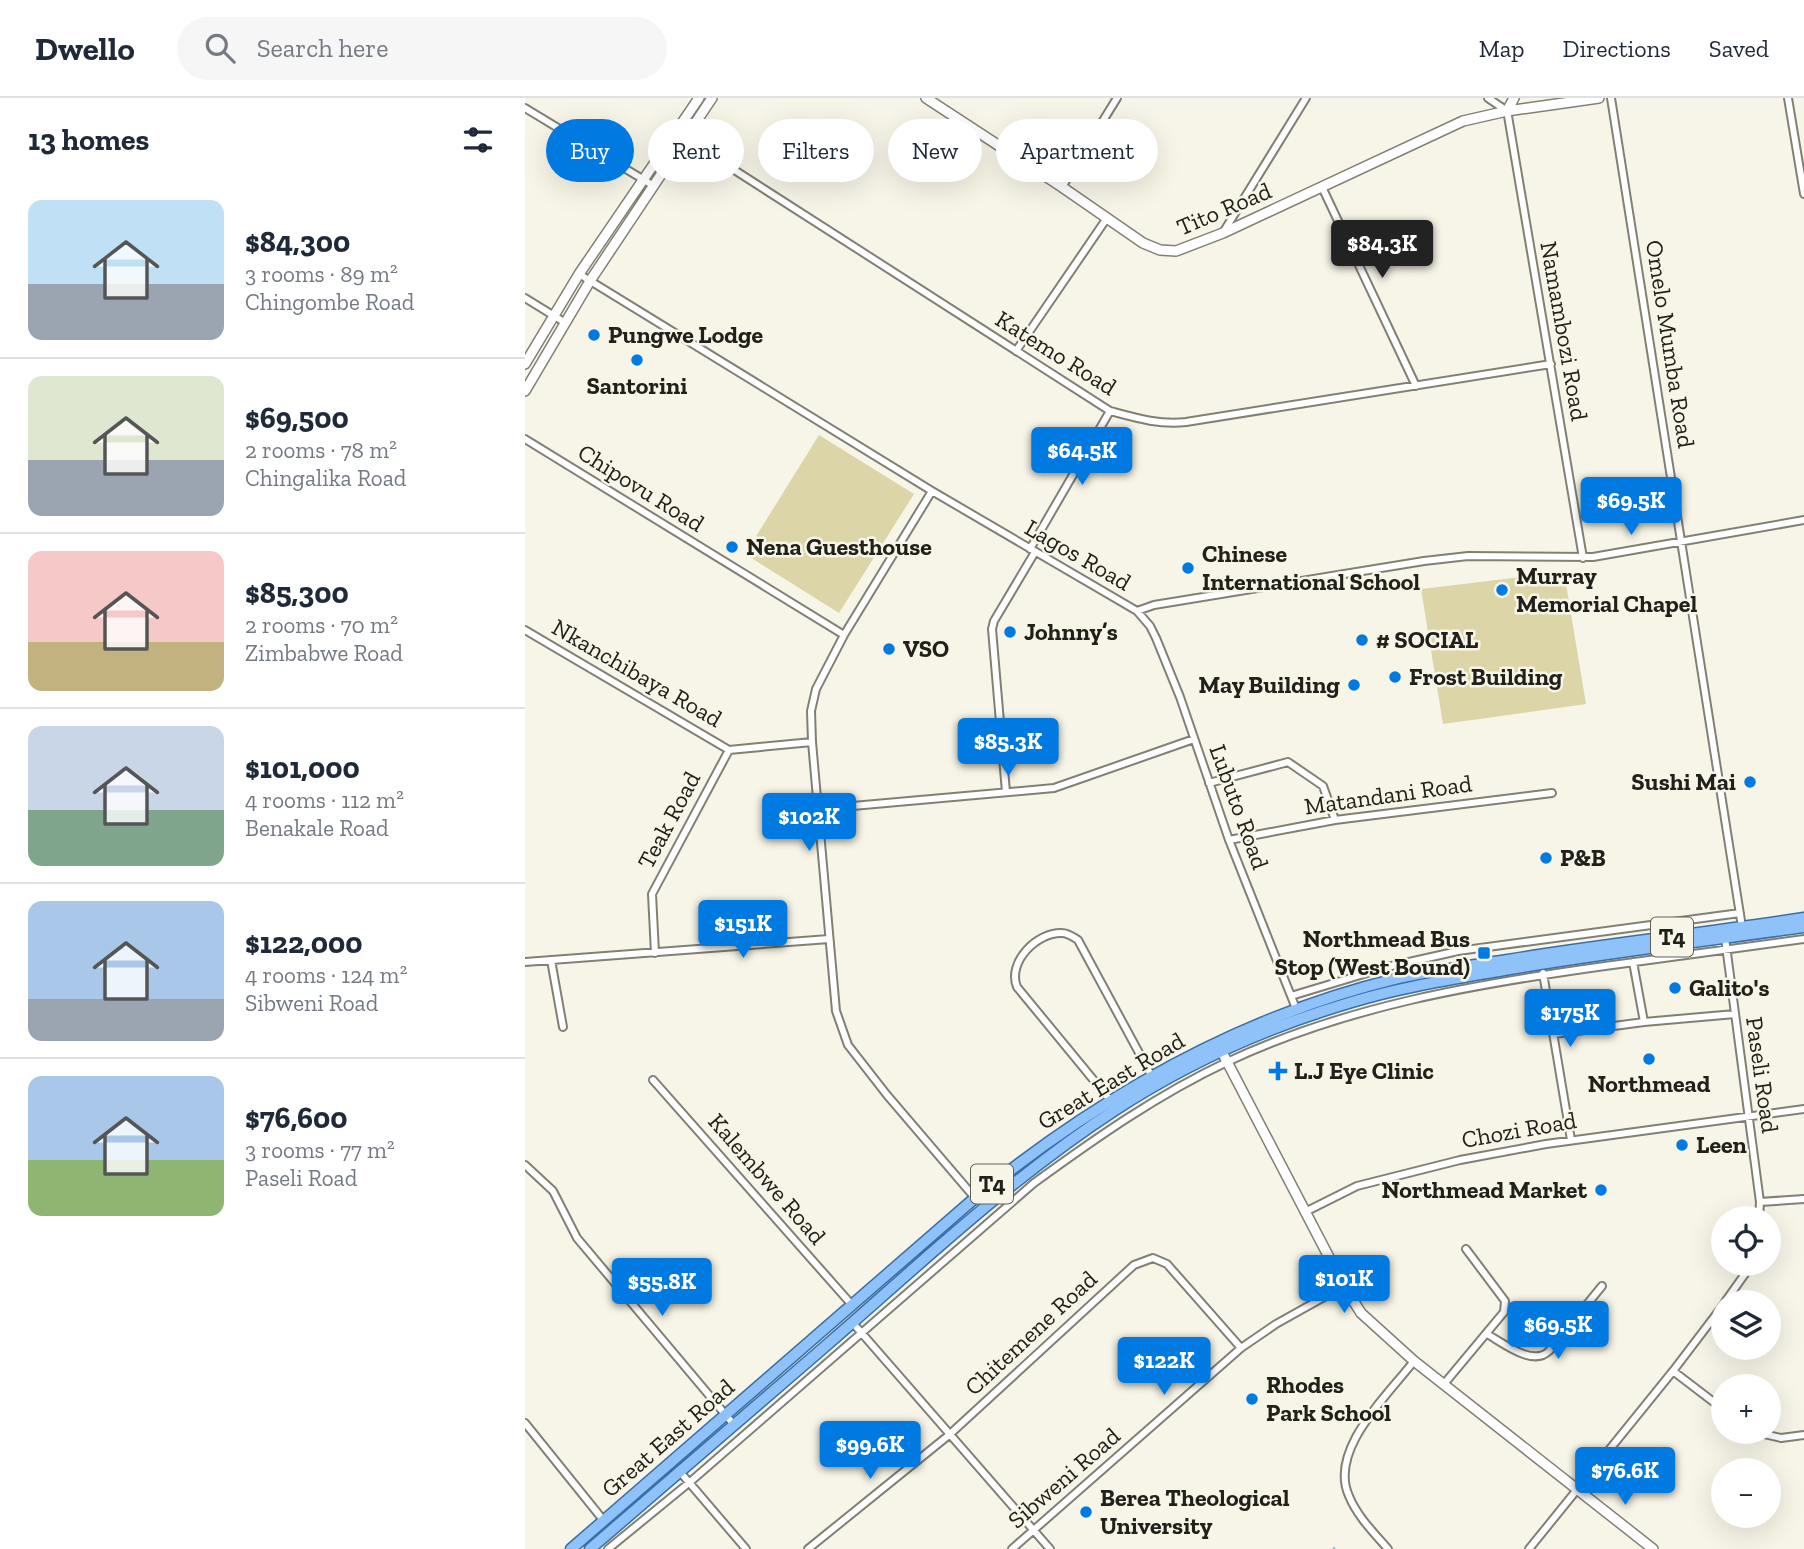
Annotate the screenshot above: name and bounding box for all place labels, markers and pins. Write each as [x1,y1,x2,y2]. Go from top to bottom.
pin: $84.3K [1325,220,1439,280]
place label: Pungwe Lodge [608,320,764,349]
marker: Pungwe Lodge [586,327,602,343]
marker: Santorini [629,352,645,368]
place label: Santorini [586,371,688,400]
pin: $64.5K [1025,428,1139,487]
pin: $69.5K [1574,478,1688,537]
place label: Nena Guesthouse [746,532,932,561]
marker: Nena Guesthouse [724,539,740,555]
place label: Chinese International School [1202,539,1420,596]
marker: Chinese International School [1180,560,1196,576]
place label: Murray Memorial Chapel [1516,561,1697,618]
marker: Murray Memorial Chapel [1494,582,1510,598]
place label: Johnny’s [1024,617,1118,646]
marker: Johnny’s [1002,624,1018,640]
place label: # SOCIAL [1376,625,1479,654]
marker: # SOCIAL [1354,632,1370,648]
place label: VSO [903,634,949,663]
marker: VSO [881,641,897,657]
place label: Frost Building [1409,662,1563,691]
marker: Frost Building [1387,669,1403,685]
place label: May Building [1199,670,1340,699]
marker: May Building [1346,677,1362,693]
pin: $85.3K [951,718,1065,778]
place label: Sushi Mai [1631,767,1736,796]
marker: Sushi Mai [1742,774,1758,790]
pin: $102K [760,794,858,853]
place label: P&B [1560,843,1606,872]
marker: P&B [1538,850,1554,866]
pin: $151K [694,900,792,960]
place label: Northmead Bus Stop (West Bound) [1275,924,1470,981]
marker: Northmead Bus Stop (West Bound) [1476,945,1492,961]
place label: Galito's [1689,973,1769,1002]
marker: Galito's [1667,980,1683,996]
pin: $175K [1521,990,1619,1049]
marker: Northmead [1641,1051,1657,1067]
place label: L.J Eye Clinic [1294,1056,1434,1085]
marker: L.J Eye Clinic [1268,1061,1288,1081]
place label: Northmead [1588,1069,1711,1098]
place label: Leen [1696,1130,1747,1159]
marker: Leen [1674,1137,1690,1153]
place label: Northmead Market [1382,1175,1587,1204]
marker: Northmead Market [1593,1182,1609,1198]
pin: $101K [1295,1256,1393,1315]
pin: $55.8K [605,1258,719,1318]
pin: $69.5K [1501,1302,1615,1361]
pin: $122K [1115,1338,1213,1397]
place label: Rhodes Park School [1266,1370,1391,1427]
marker: Rhodes Park School [1244,1391,1260,1407]
pin: $99.6K [813,1422,927,1481]
pin: $76.6K [1568,1448,1682,1507]
place label: Berea Theological University [1100,1483,1290,1540]
marker: Berea Theological University [1078,1504,1094,1520]

